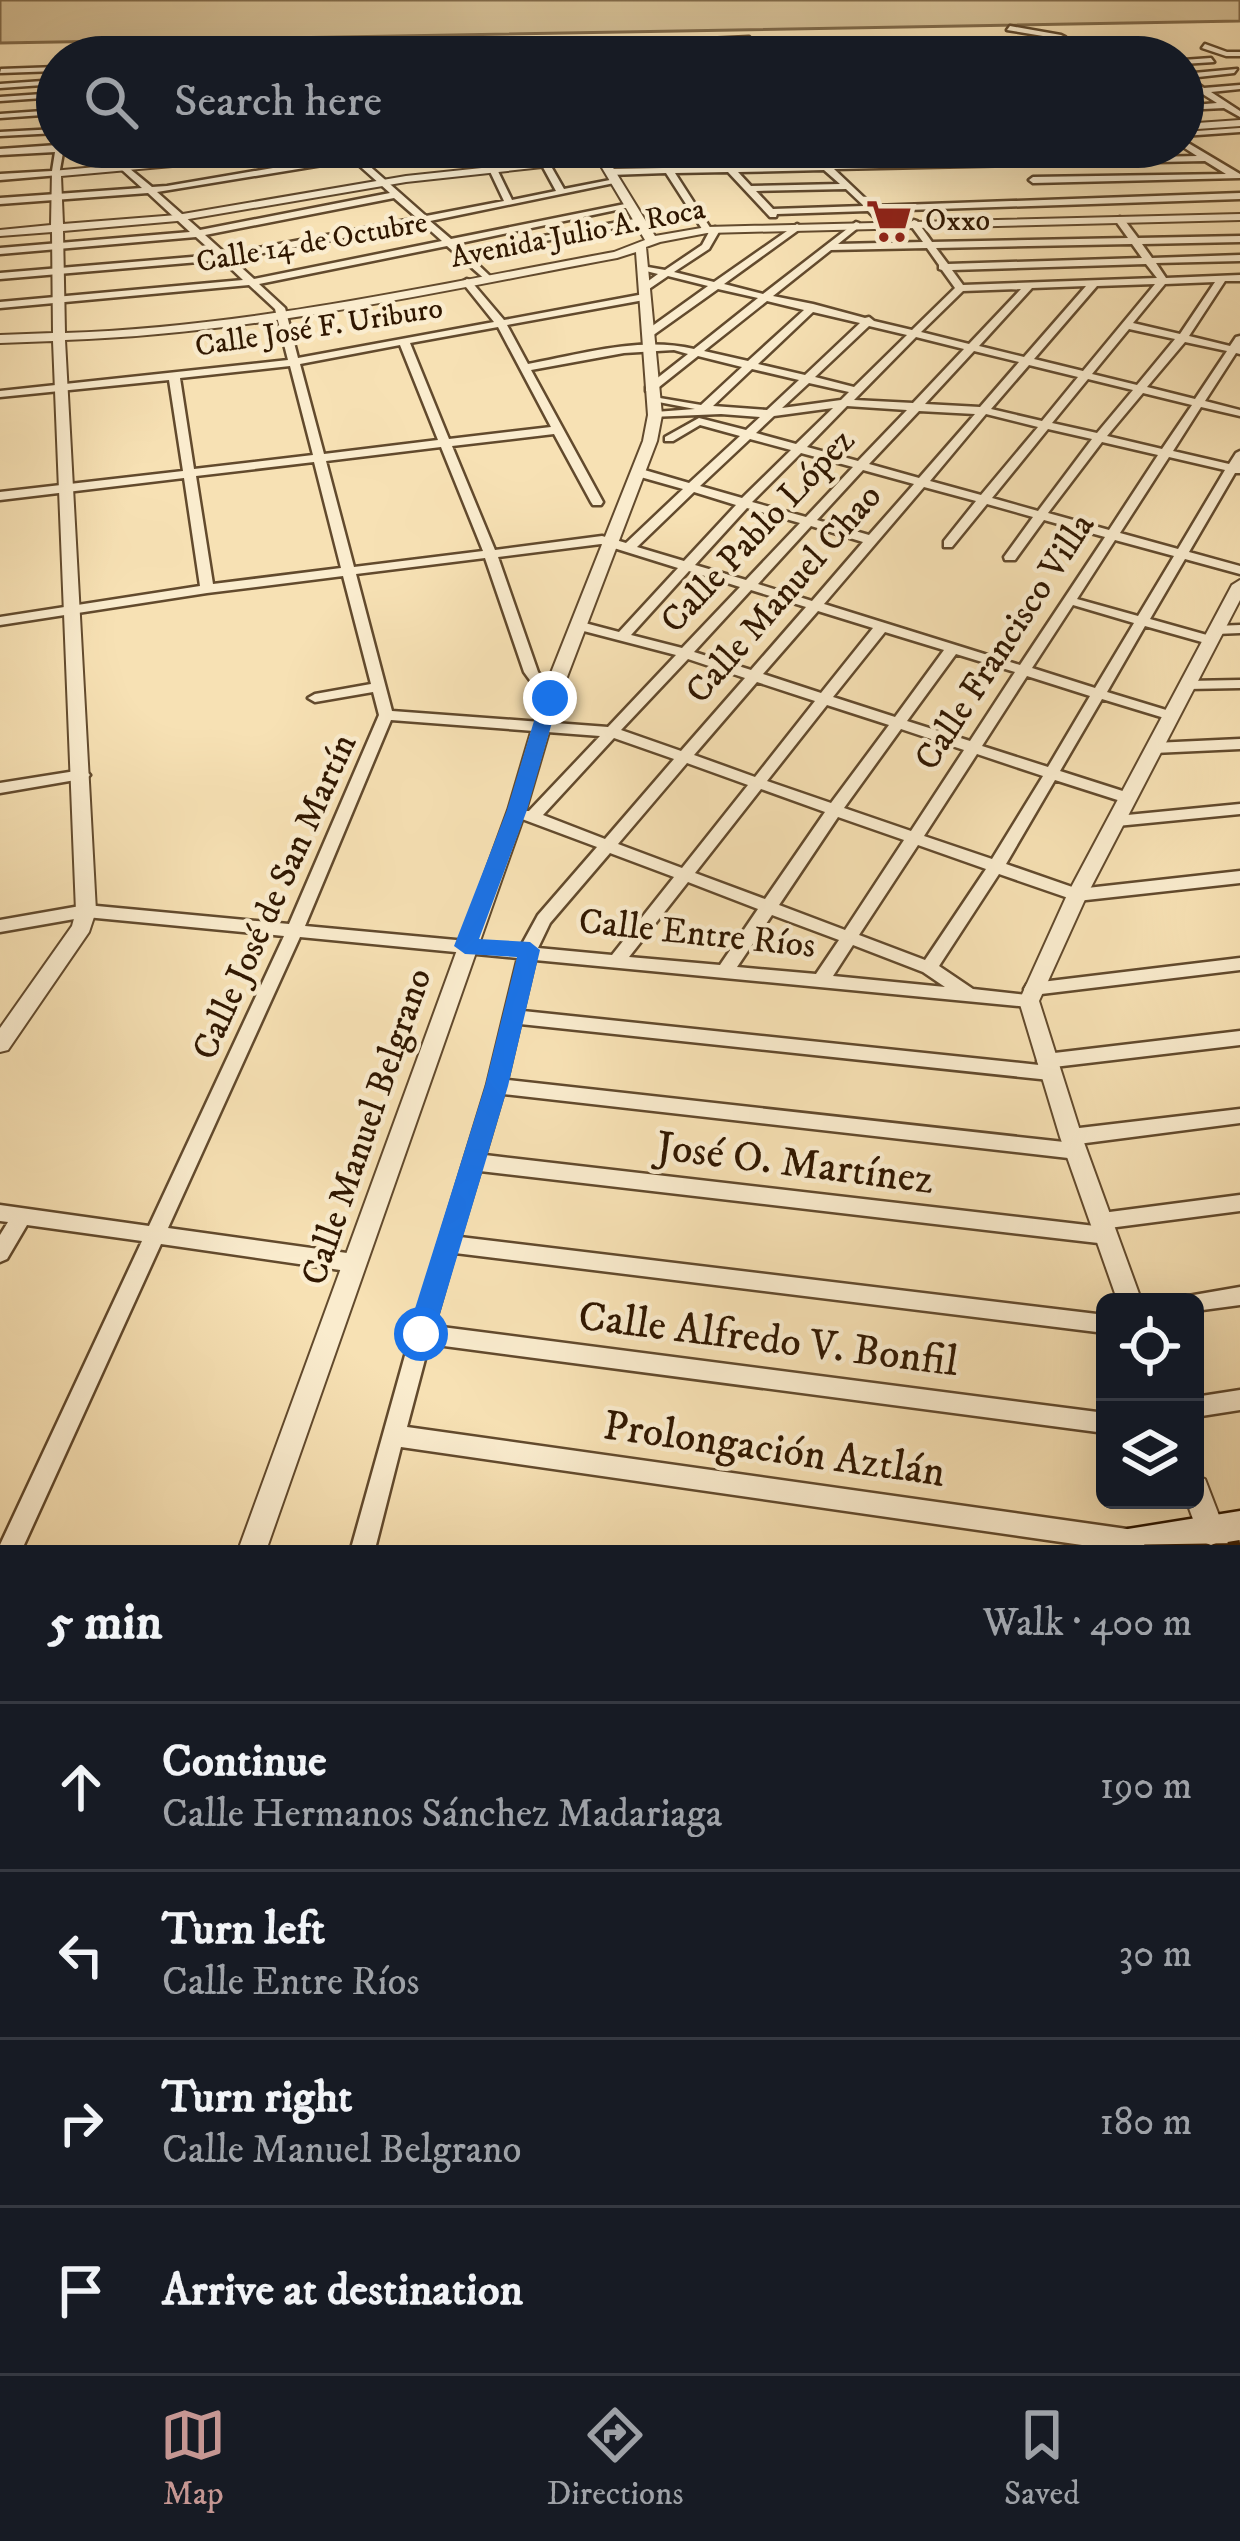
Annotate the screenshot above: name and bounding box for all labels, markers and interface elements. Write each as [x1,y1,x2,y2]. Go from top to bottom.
search box [36,36,1204,168]
icon: search [78,69,144,135]
text: Search here [174,74,382,130]
street label: Avenida Julio A. Roca [448,191,709,277]
supermarket icon: Oxxo [864,196,914,246]
place label: Oxxo [925,203,990,240]
street label: Calle 14 de Octubre [194,204,430,282]
street label: Calle José F. Uriburo [193,290,445,366]
street label: Calle Pablo López [651,419,865,643]
street label: Calle Manuel Chao [676,475,892,713]
street label: Calle Francisco Villa [905,504,1105,779]
route end [523,671,577,725]
street label: Calle José de San Martín [183,727,367,1067]
street label: Calle Entre Ríos [576,899,818,969]
street label: Calle Manuel Belgrano [292,963,442,1291]
street label: José O. Martínez [650,1121,936,1207]
street label: Calle Alfredo V. Bonfil [575,1291,961,1389]
map controls [1096,1293,1204,1509]
button: locate [1096,1293,1204,1401]
route start [394,1307,448,1361]
street label: Prolongación Aztlán [600,1400,948,1500]
button: layers [1096,1401,1204,1509]
text: 5 min [48,1591,162,1655]
text: Walk · 400 m [983,1599,1192,1648]
text: Continue [162,1734,327,1790]
icon: ahead [48,1754,114,1820]
text: 190 m [1100,1762,1192,1811]
text: Calle Hermanos Sánchez Madariaga [162,1790,722,1839]
text: Turn left [162,1902,325,1958]
icon: left [48,1922,114,1988]
text: 30 m [1119,1930,1192,1979]
text: Calle Entre Ríos [162,1958,420,2007]
text: Turn right [162,2070,352,2126]
icon: right [48,2090,114,2156]
text: 180 m [1100,2098,1192,2147]
text: Calle Manuel Belgrano [162,2126,522,2175]
icon: arrive [48,2258,114,2324]
text: Arrive at destination [162,2263,523,2319]
tab: Map [160,2402,226,2515]
tab: Directions [547,2402,683,2515]
tab: Saved [1004,2402,1080,2515]

